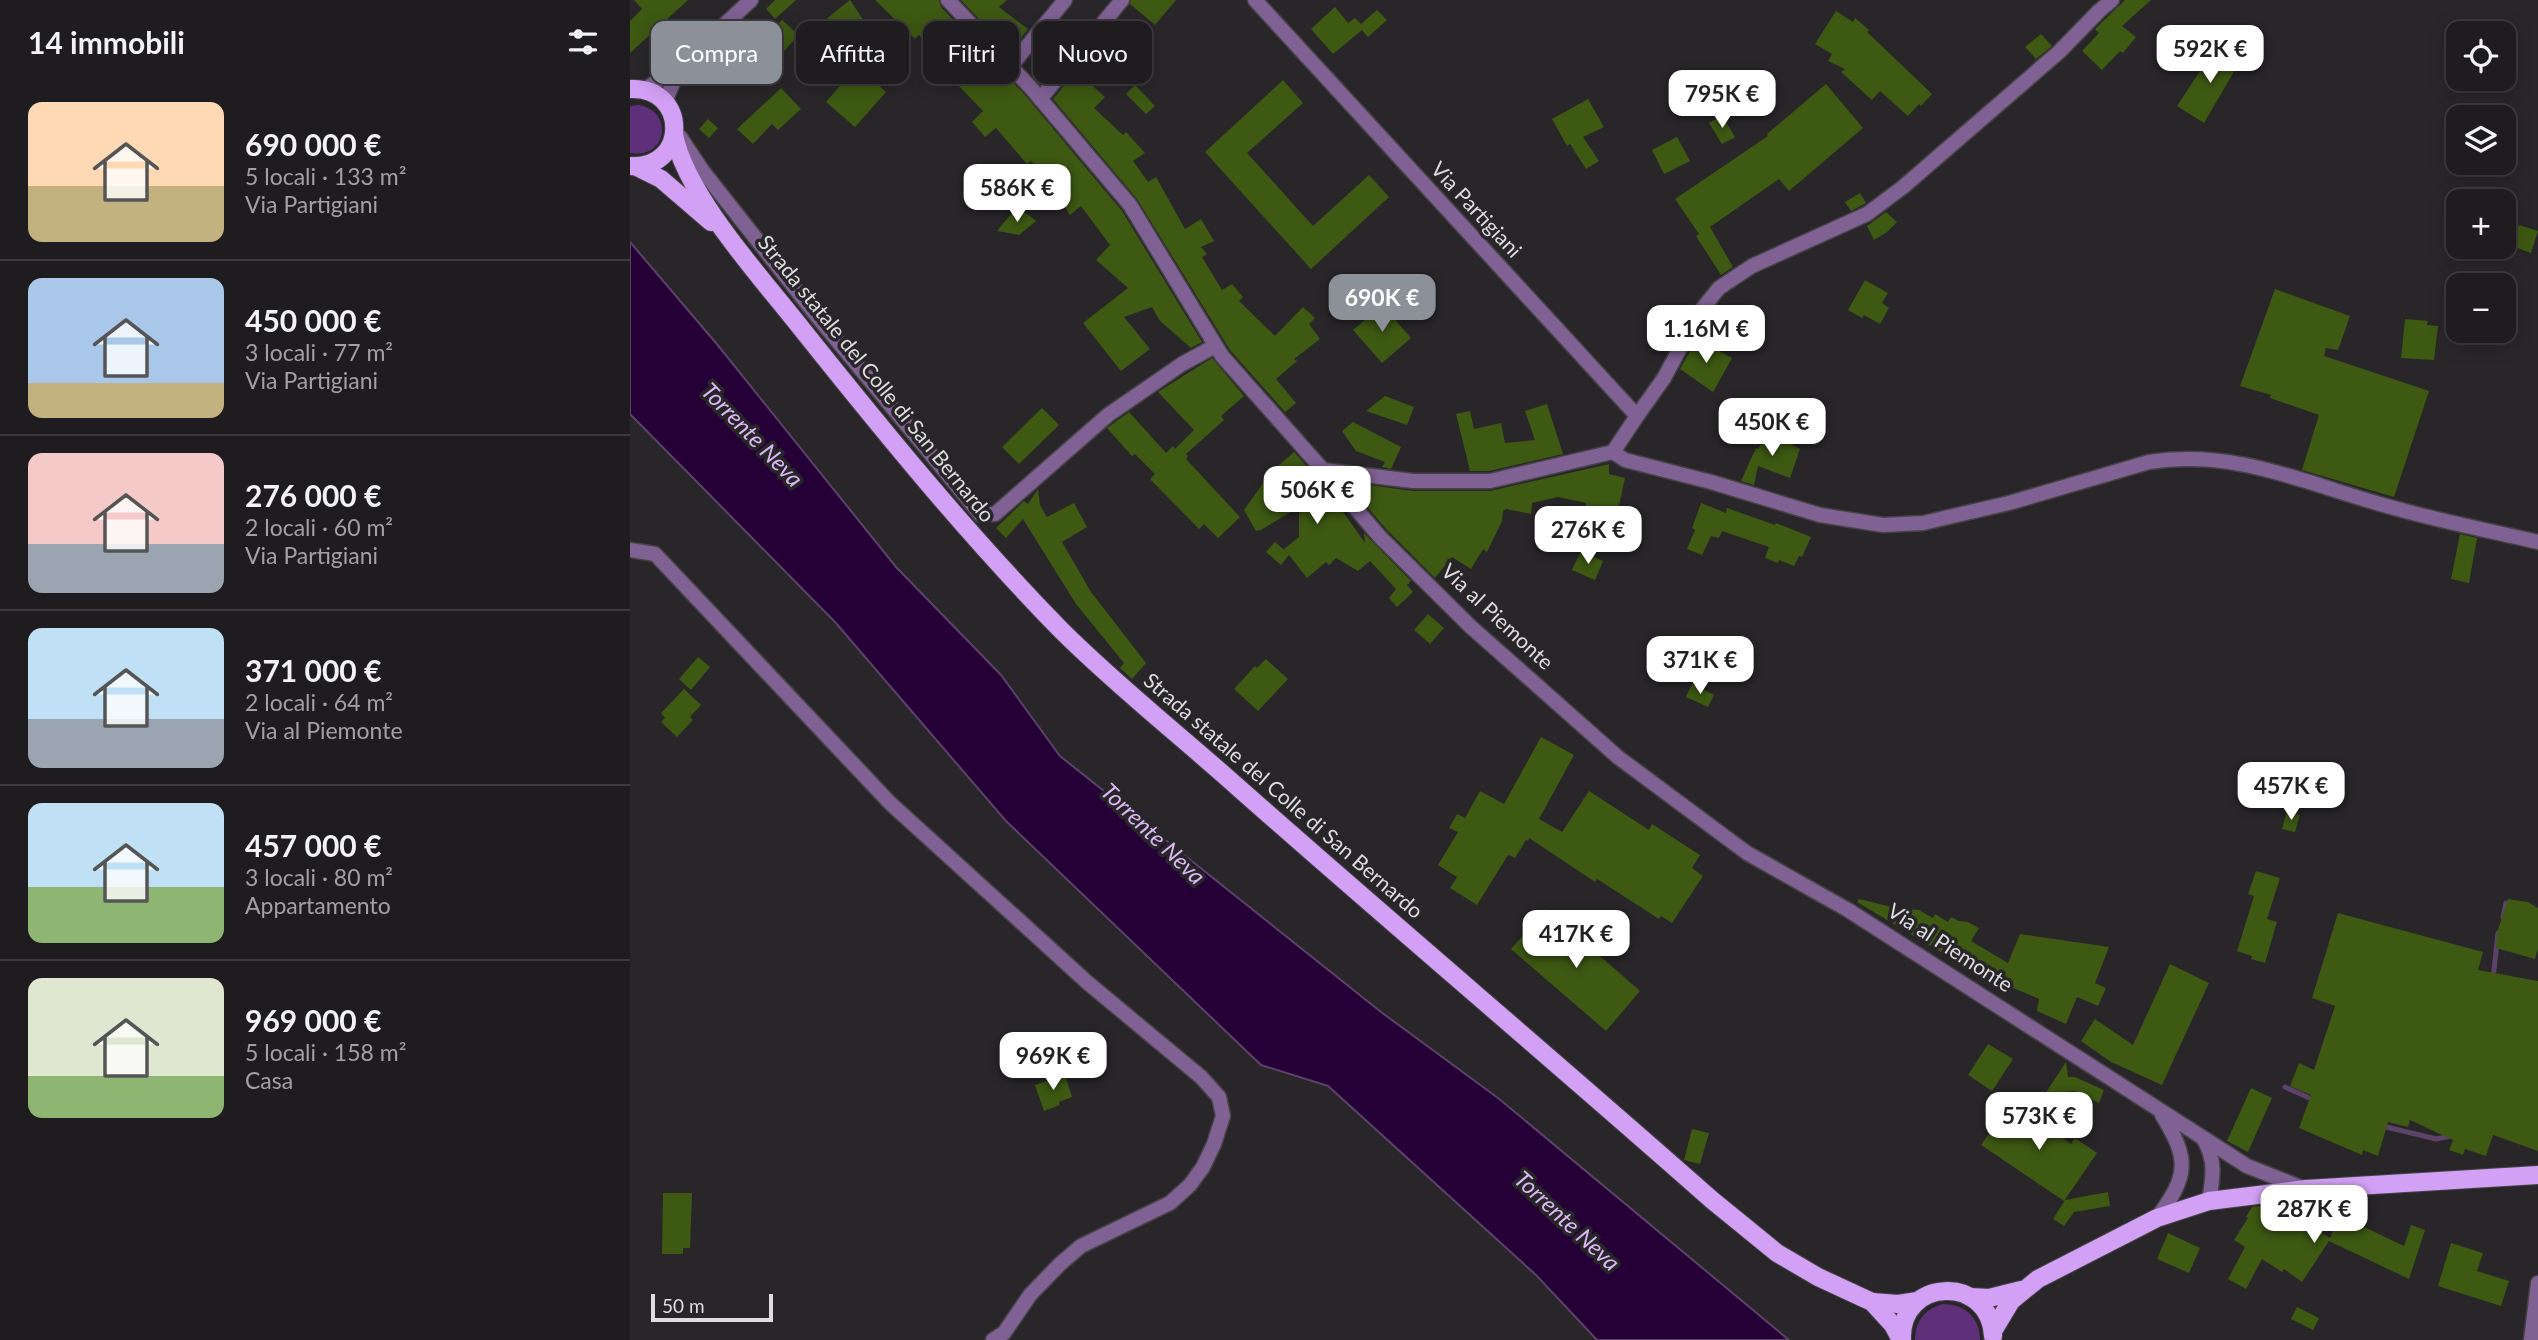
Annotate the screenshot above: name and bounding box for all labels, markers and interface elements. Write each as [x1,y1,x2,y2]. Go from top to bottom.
chip: Compra [651,21,782,84]
chip: Affitta [796,21,909,84]
chip: Filtri [923,21,1019,84]
chip: Nuovo [1033,21,1152,84]
map controls [2446,21,2516,343]
button: locate [2446,21,2516,91]
icon: filters [564,23,602,61]
text: 14 immobili [28,24,185,60]
pin: 592K € [2153,25,2267,85]
text: 592K € [2173,34,2247,62]
pin: 795K € [1665,71,1779,130]
text: 795K € [1685,79,1759,107]
button: layers [2446,105,2516,175]
text: 690 000 € [245,126,381,162]
icon: home [84,130,168,214]
street label: Via Partigiani [1427,156,1528,262]
text: 5 locali · 133 m² [245,162,406,190]
pin: 586K € [960,164,1074,224]
text: 586K € [980,173,1054,201]
button: + [2446,189,2516,259]
text: Via Partigiani [245,190,378,218]
street label: Strada statale del Colle di San Bernardo [754,230,1001,527]
button: − [2446,273,2516,343]
pin: 690K € [1325,274,1439,334]
text: 690K € [1345,283,1419,311]
text: 450 000 € [245,302,381,338]
icon: home [84,306,168,390]
pin: 1.16M € [1641,306,1771,365]
text: 1.16M € [1663,314,1749,342]
text: 3 locali · 77 m² [245,338,393,366]
text: Via Partigiani [245,366,378,394]
water label: Torrente Neva [696,376,809,492]
pin: 450K € [1715,398,1829,458]
text: 450K € [1735,407,1809,435]
pin: 506K € [1260,466,1374,526]
text: 506K € [1280,475,1354,503]
text: 276 000 € [245,477,381,513]
icon: home [84,481,168,565]
pin: 276K € [1531,506,1645,566]
text: 2 locali · 60 m² [245,513,393,541]
text: 276K € [1551,515,1625,543]
text: Via Partigiani [245,541,378,569]
street label: Via al Piemonte [1437,558,1559,674]
pin: 371K € [1643,636,1757,696]
text: 371K € [1663,645,1737,673]
text: 371 000 € [245,652,381,688]
icon: home [84,656,168,740]
street label: Strada statale del Colle di San Bernardo [1139,667,1429,923]
text: 2 locali · 64 m² [245,688,393,716]
text: Via al Piemonte [245,716,403,744]
pin: 457K € [2234,762,2348,822]
text: 457K € [2254,771,2328,799]
water label: Torrente Neva [1096,777,1212,890]
text: 457 000 € [245,827,381,863]
icon: home [84,831,168,915]
text: 3 locali · 80 m² [245,863,393,891]
text: Appartamento [245,891,391,919]
street label: Via al Piemonte [1884,897,2018,996]
pin: 417K € [1519,911,1633,970]
text: 417K € [1539,919,1613,947]
text: 969 000 € [245,1002,381,1038]
icon: home [84,1006,168,1090]
pin: 969K € [996,1032,1110,1092]
text: 5 locali · 158 m² [245,1038,406,1066]
text: 969K € [1016,1041,1090,1069]
text: Casa [245,1066,293,1094]
pin: 573K € [1982,1092,2096,1152]
text: 573K € [2002,1101,2076,1129]
water label: Torrente Neva [1509,1164,1626,1276]
pin: 287K € [2257,1186,2371,1245]
text: 287K € [2277,1194,2351,1222]
scale bar [651,1291,774,1323]
text: 50 m [662,1294,705,1317]

